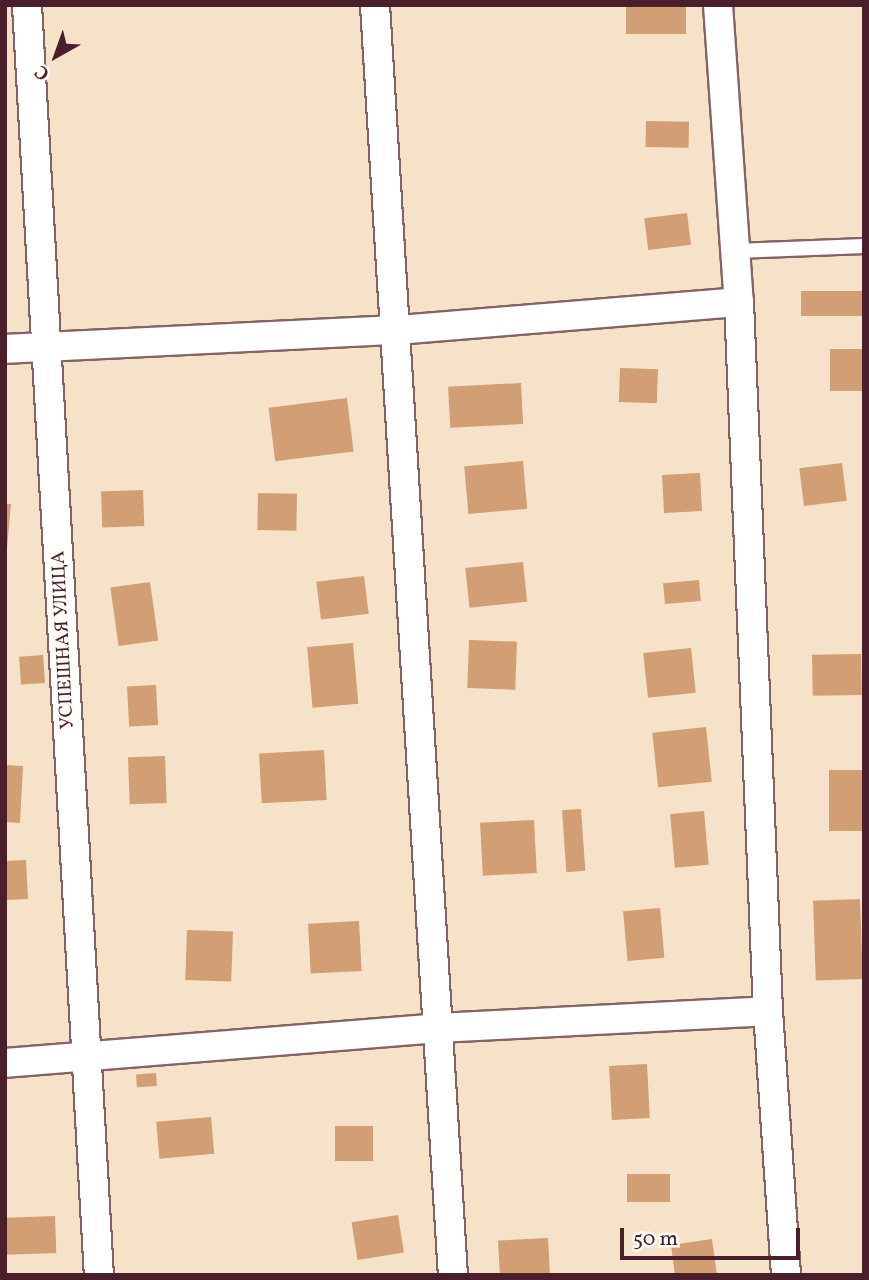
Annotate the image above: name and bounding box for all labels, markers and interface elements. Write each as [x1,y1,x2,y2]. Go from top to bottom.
north arrow [21,21,91,91]
text: С [29,58,56,86]
street label: УСПЕШНАЯ УЛИЦА [48,550,80,730]
scale bar [624,1214,804,1258]
text: 50 m [633,1225,678,1254]

